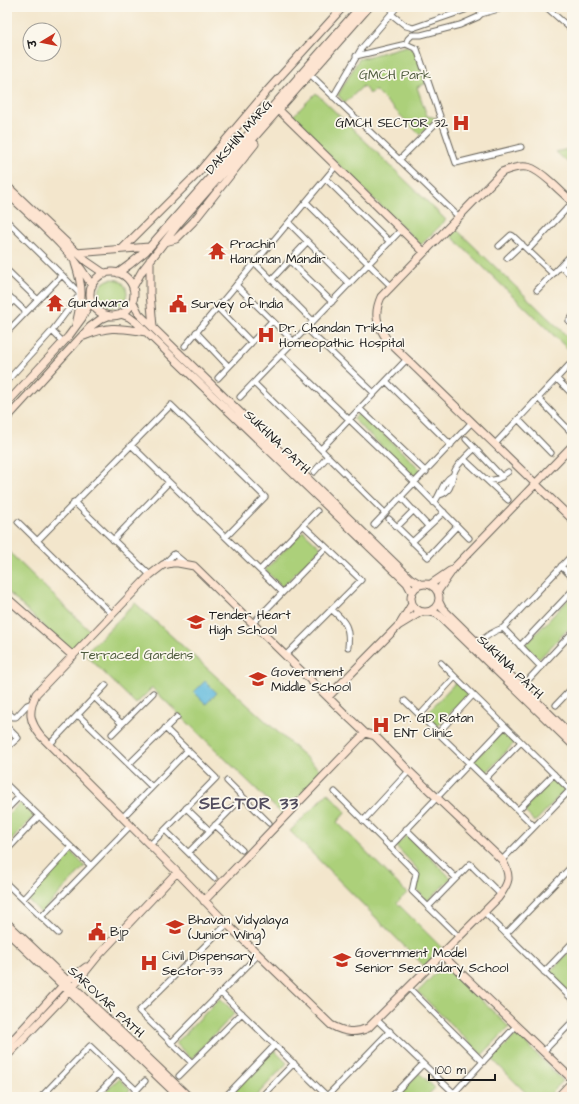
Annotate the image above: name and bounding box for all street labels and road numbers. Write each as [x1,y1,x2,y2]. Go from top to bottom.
street label: DAKSHIN MARG [202,96,276,178]
street label: SUKHNA PATH [240,406,314,478]
street label: SUKHNA PATH [473,631,547,703]
street label: SAROVAR PATH [64,962,148,1042]

